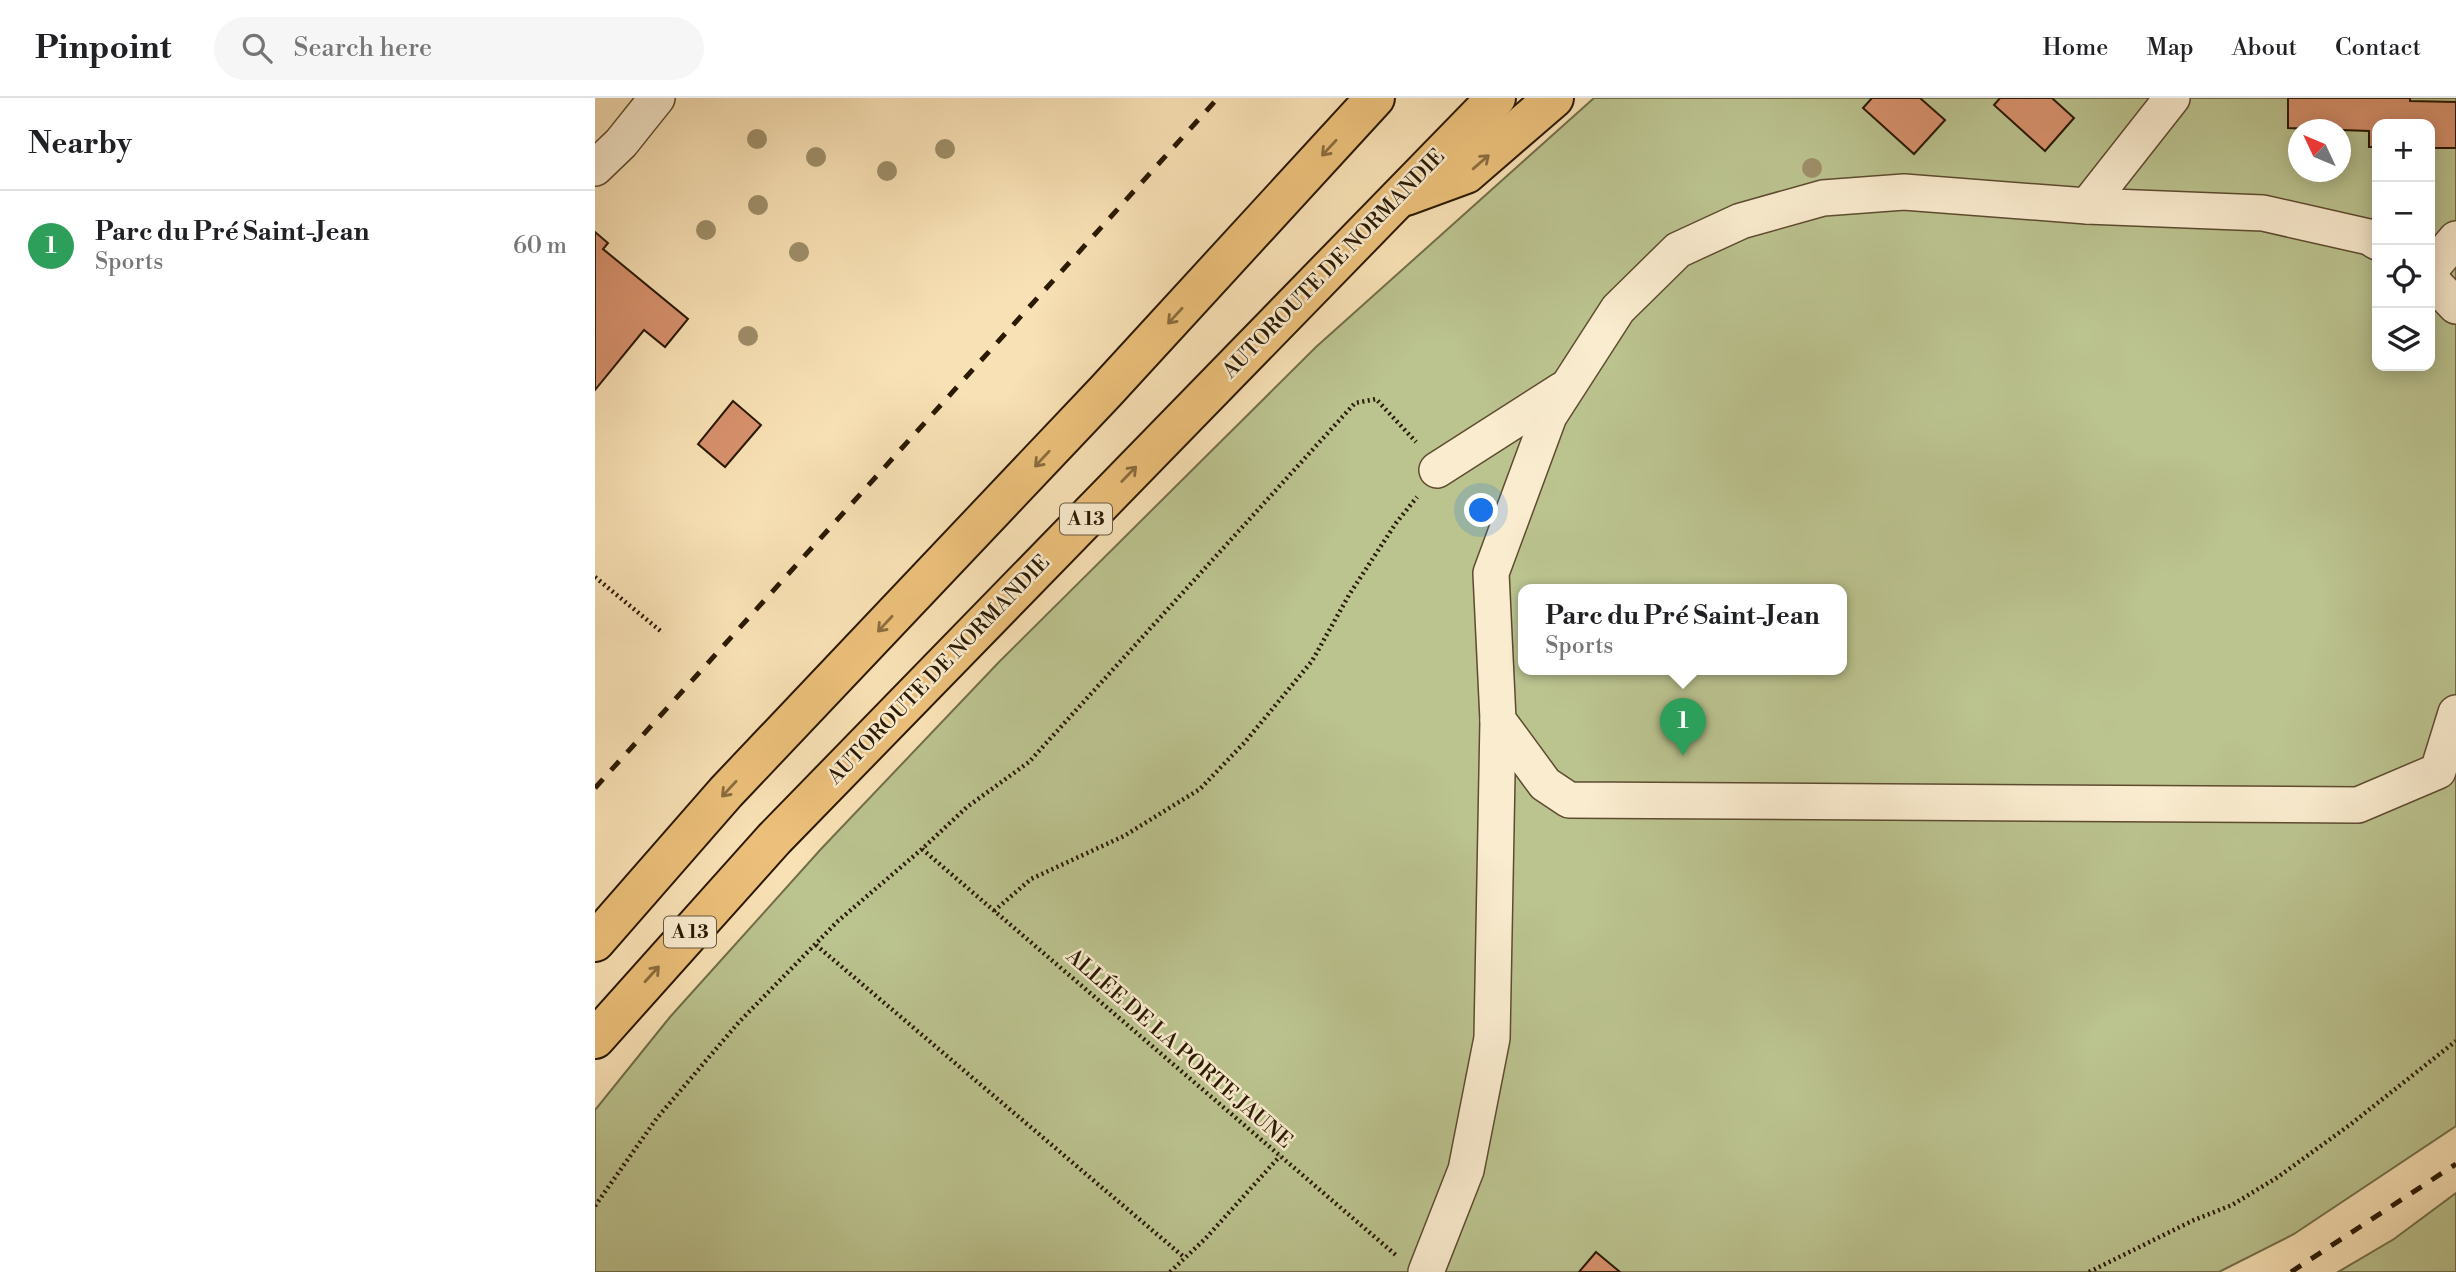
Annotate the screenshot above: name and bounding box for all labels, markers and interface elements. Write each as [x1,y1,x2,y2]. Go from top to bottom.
search box [214,17,704,80]
text: Pinpoint [35,28,172,69]
icon: search [238,29,276,67]
text: Search here [294,32,432,64]
text: Home [2043,33,2108,63]
text: Map [2146,33,2194,63]
text: About [2232,33,2297,63]
text: Contact [2335,33,2421,63]
north arrow [2288,119,2351,182]
map controls [2372,119,2435,371]
button: + [2372,119,2435,182]
text: Nearby [28,125,132,163]
one-way arrow [1321,139,1338,156]
street label: AUTOROUTE DE NORMANDIE [1217,144,1451,385]
one-way arrow [1472,153,1489,170]
button: − [2372,182,2435,245]
text: Parc du Pré Saint-Jean [95,216,370,248]
text: 1 [45,232,57,260]
text: 60 m [513,232,567,260]
button: locate [2372,245,2435,308]
text: Sports [95,248,163,276]
one-way arrow [1167,307,1184,324]
button: layers [2372,308,2435,371]
one-way arrow [1034,450,1050,468]
one-way arrow [1121,466,1138,483]
your location [1464,493,1498,527]
road number: A 13 [1060,504,1112,534]
street label: AUTOROUTE DE NORMANDIE [822,550,1056,791]
popup [1518,584,1847,675]
text: Parc du Pré Saint-Jean [1545,600,1820,632]
one-way arrow [877,615,894,632]
text: Sports [1545,632,1613,660]
pin: 1 [1660,698,1706,756]
one-way arrow [721,780,737,798]
road number: A 13 [664,916,716,947]
street label: ALLÉE DE LA PORTE JAUNE [1060,942,1299,1154]
one-way arrow [644,965,660,983]

